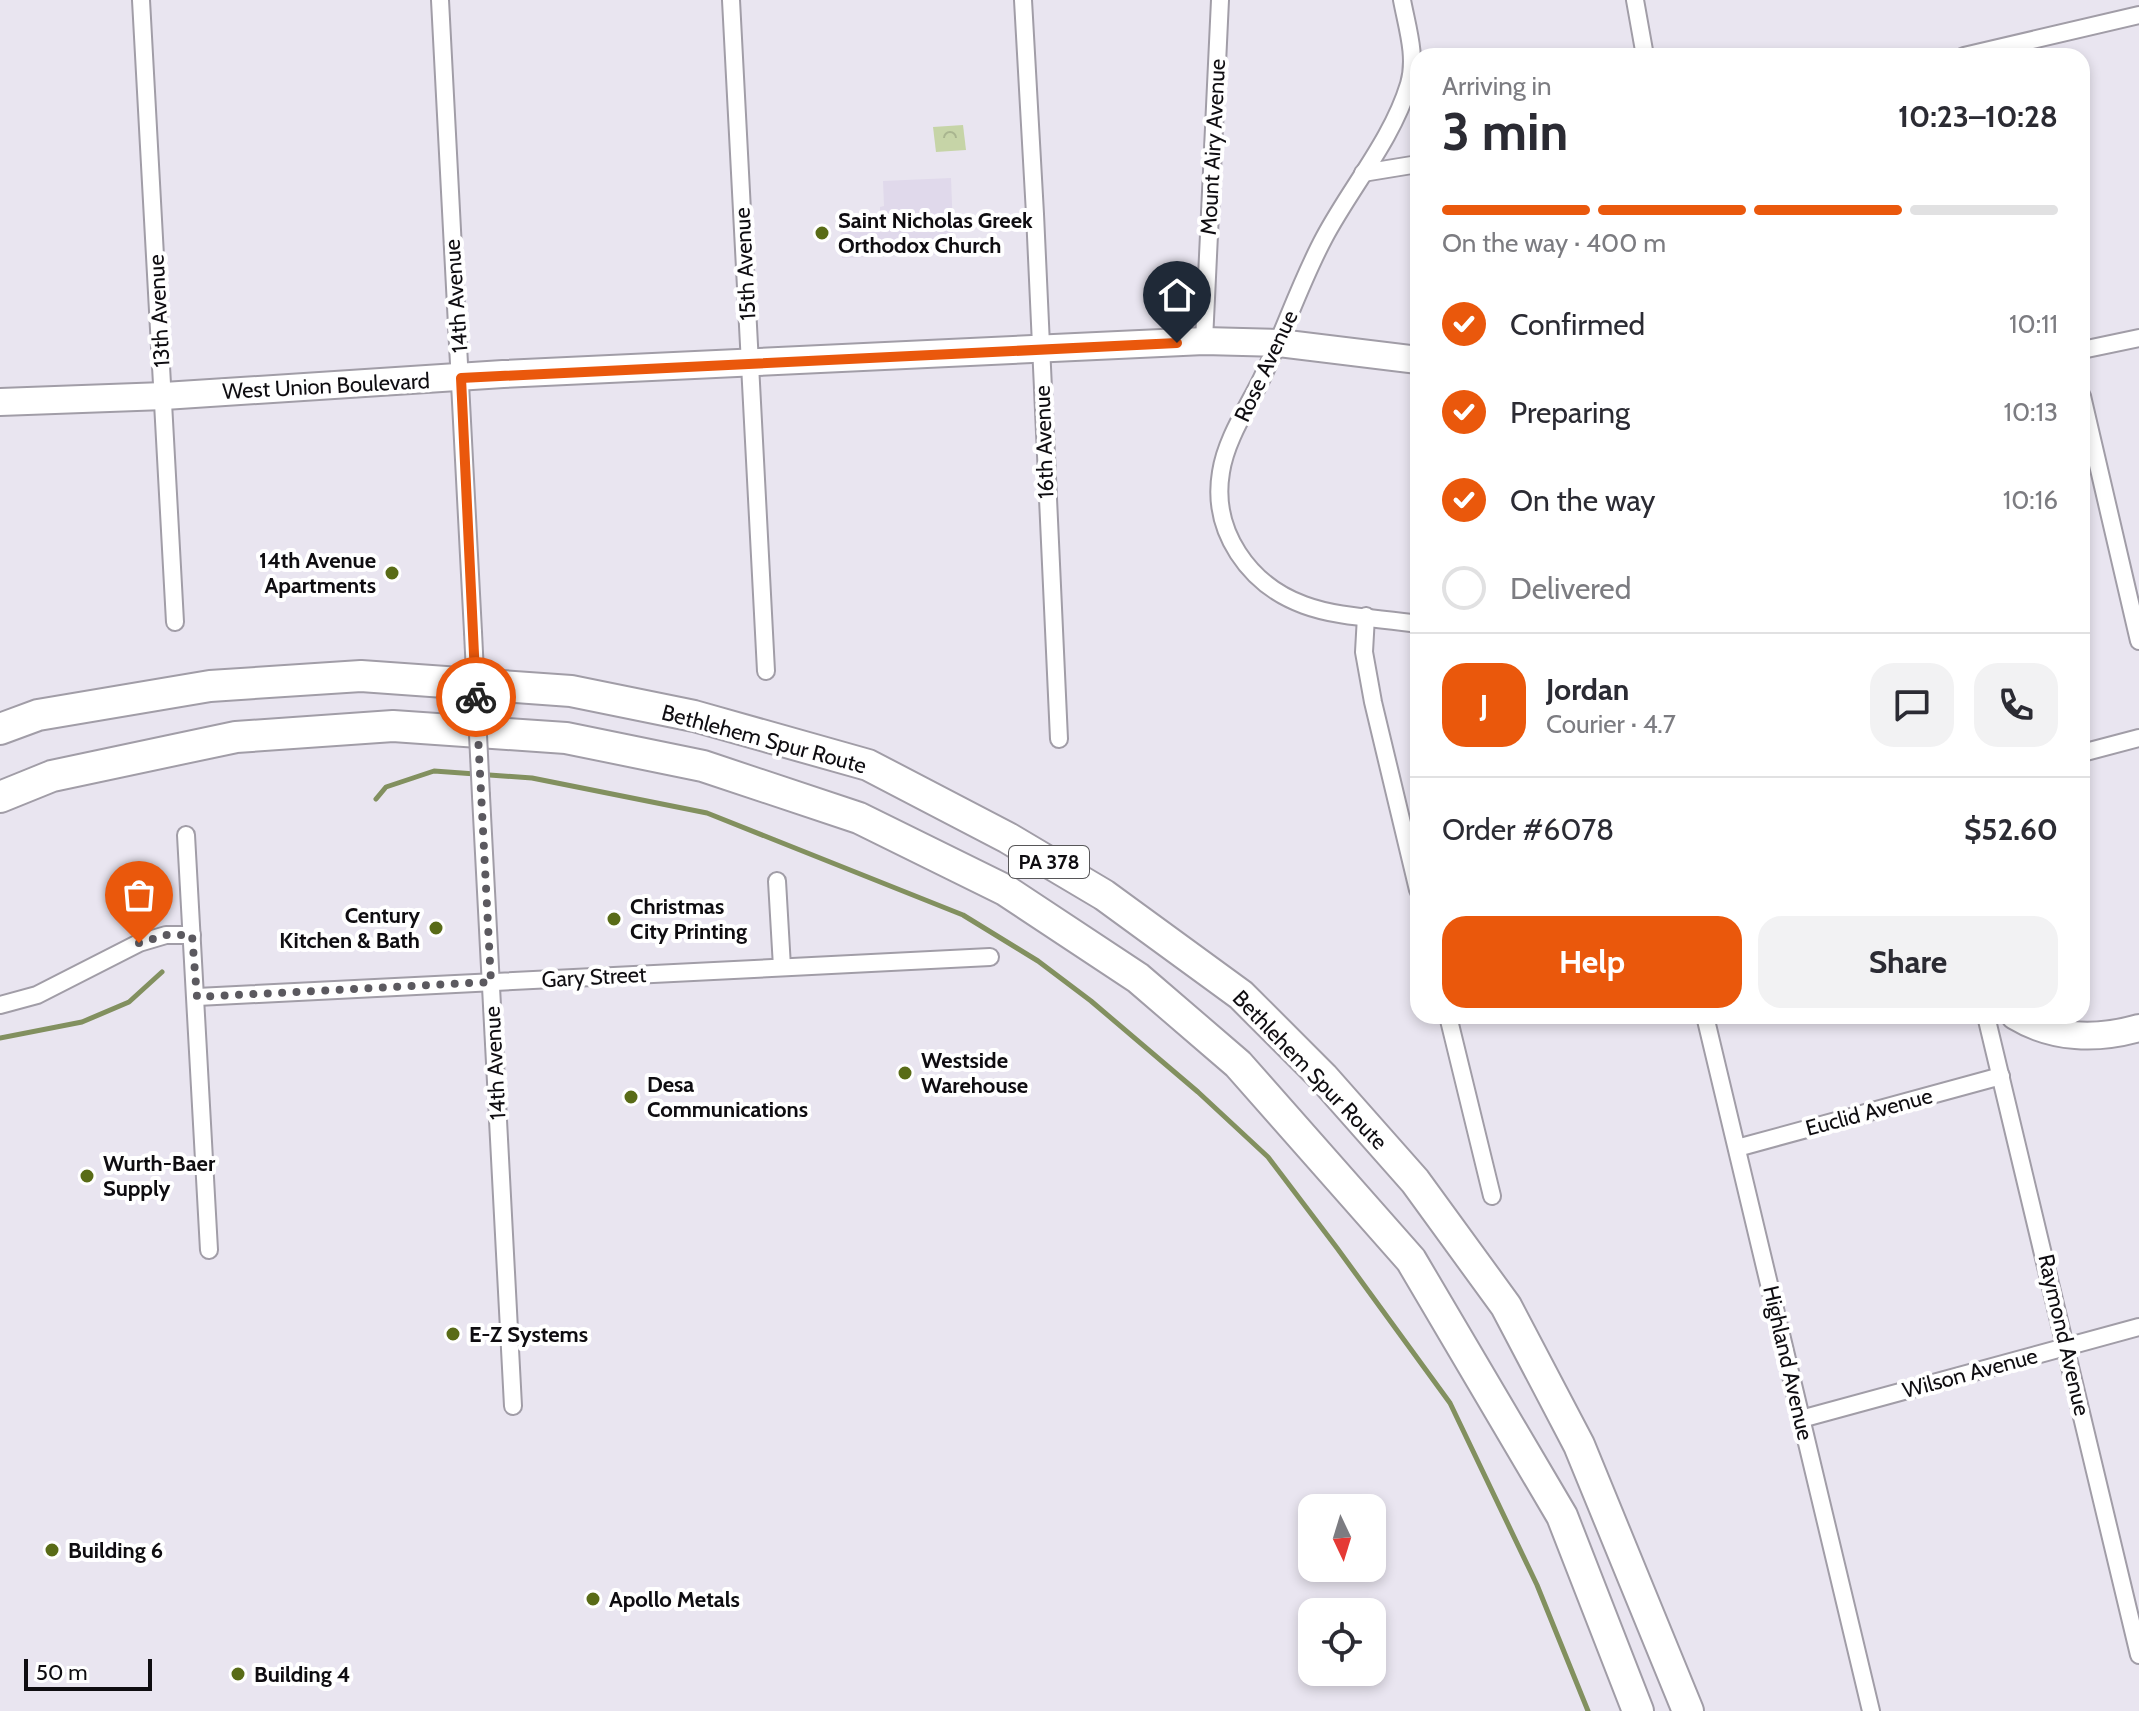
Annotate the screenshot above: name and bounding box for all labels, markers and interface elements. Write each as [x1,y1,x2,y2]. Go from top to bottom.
street label: Mount Airy Avenue [1195,58,1231,236]
text: Arriving in [1442,70,1552,102]
text: 10:23–10:28 [1898,98,2058,135]
text: 3 min [1442,100,1568,163]
street label: 15th Avenue [729,207,761,321]
place label: Saint Nicholas Greek Orthodox Church [838,207,1033,259]
marker: Saint Nicholas Greek Orthodox Church [813,224,831,242]
text: On the way · 400 m [1442,227,1666,259]
street label: 14th Avenue [439,238,473,354]
street label: 13th Avenue [143,254,175,368]
pin [1143,261,1211,343]
icon: home [1155,273,1199,317]
icon: check [1442,302,1486,346]
street label: Rose Avenue [1228,306,1304,426]
text: Confirmed [1510,306,1645,343]
text: 10:11 [2009,308,2058,340]
street label: West Union Boulevard [222,367,430,405]
street label: 16th Avenue [1029,385,1059,499]
icon: check [1442,390,1486,434]
text: Preparing [1510,394,1630,431]
text: 10:13 [2003,396,2058,428]
icon: check [1442,478,1486,522]
text: On the way [1510,482,1655,519]
text: 10:16 [2003,484,2058,516]
place label: 14th Avenue Apartments [259,547,376,599]
marker: 14th Avenue Apartments [383,564,401,582]
text: Delivered [1510,570,1631,607]
courier [436,657,516,737]
button: chat [1870,663,1954,747]
button: phone [1974,663,2058,747]
text: Jordan [1546,671,1629,708]
icon: bike [454,675,498,719]
text: J [1480,687,1488,724]
street label: Bethlehem Spur Route [659,699,869,779]
text: Courier · 4.7 [1546,708,1676,740]
text: Order #6078 [1442,811,1614,848]
text: $52.60 [1964,811,2058,848]
road number: PA 378 [1009,846,1089,878]
pin [105,861,173,943]
icon: bag [117,873,161,917]
place label: Christmas City Printing [630,893,747,945]
place label: Century Kitchen & Bath [279,902,420,954]
marker: Christmas City Printing [605,910,623,928]
button: Help [1442,916,1742,1008]
button: Share [1758,916,2058,1008]
marker: Century Kitchen & Bath [427,919,445,937]
street label: Gary Street [541,961,648,993]
street label: Bethlehem Spur Route [1227,985,1393,1155]
street label: 14th Avenue [479,1005,511,1121]
place label: Westside Warehouse [921,1047,1028,1099]
marker: Westside Warehouse [896,1064,914,1082]
place label: Desa Communications [647,1071,808,1123]
street label: Euclid Avenue [1803,1082,1935,1142]
marker: Desa Communications [622,1088,640,1106]
place label: Wurth-Baer Supply [103,1150,216,1202]
marker: Wurth-Baer Supply [78,1167,96,1185]
street label: Raymond Avenue [2032,1252,2096,1418]
street label: Highland Avenue [1757,1283,1819,1443]
place label: E-Z Systems [469,1321,588,1348]
marker: E-Z Systems [444,1325,462,1343]
street label: Wilson Avenue [1899,1342,2041,1404]
north arrow [1298,1494,1386,1582]
map controls [1298,1494,1386,1686]
place label: Building 6 [68,1537,163,1564]
marker: Building 6 [43,1541,61,1559]
place label: Apollo Metals [609,1586,740,1613]
marker: Apollo Metals [584,1590,602,1608]
button: locate [1298,1598,1386,1686]
scale bar [24,1655,152,1691]
text: 50 m [36,1659,88,1686]
place label: Building 4 [254,1661,350,1688]
marker: Building 4 [229,1665,247,1683]

